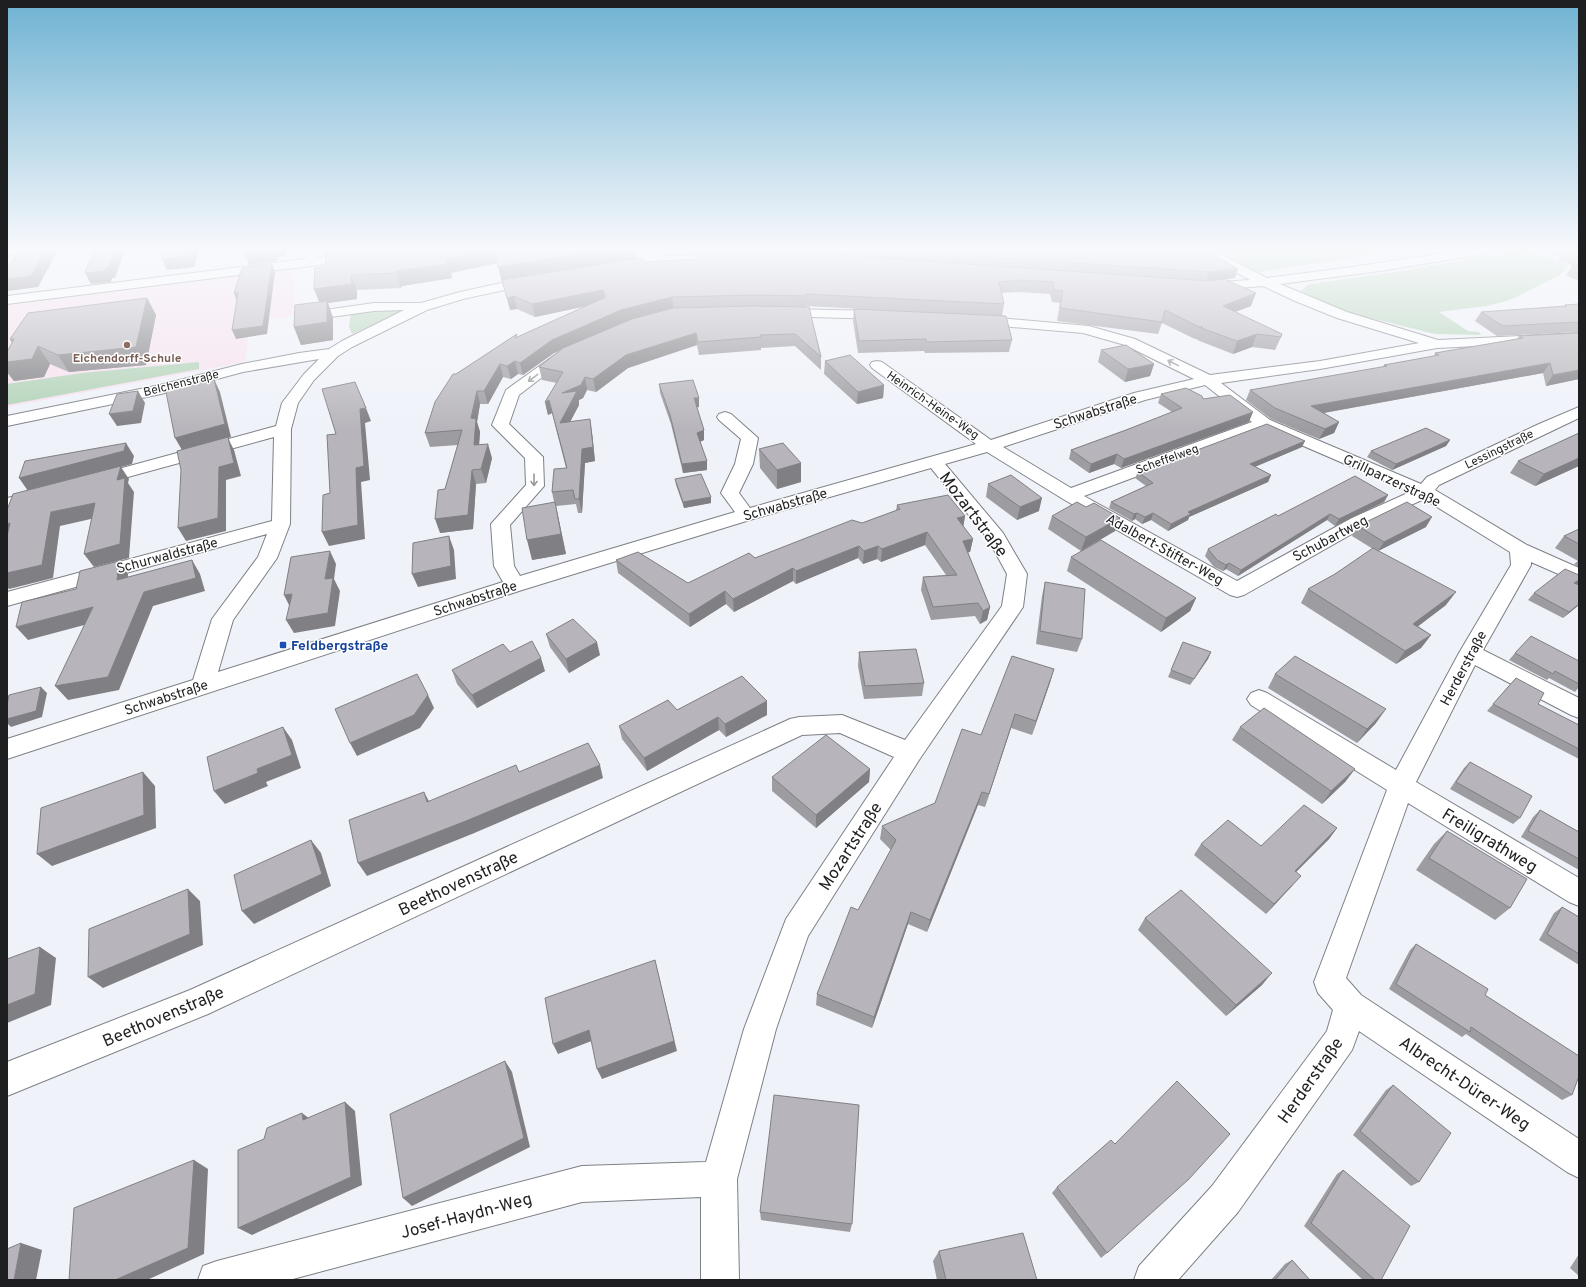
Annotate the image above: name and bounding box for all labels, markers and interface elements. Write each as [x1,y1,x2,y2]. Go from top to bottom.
marker: Eichendorff-Schule [122,340,132,350]
place label: Eichendorff-Schule [73,351,182,367]
one-way arrow [1167,359,1179,366]
street label: Belchenstraße [142,367,221,401]
street label: Heinrich-Heine-Weg [883,368,982,444]
one-way arrow [527,373,538,382]
street label: Schwabstraße [1052,391,1139,434]
street label: Lessingstraße [1462,426,1536,473]
street label: Scheffelweg [1134,441,1201,479]
street label: Grillparzerstraße [1340,451,1443,511]
street label: Mozartstraße [933,468,1012,562]
one-way arrow [530,473,538,486]
street label: Schwabstraße [741,485,829,526]
street label: Adalbert-Stifter-Weg [1102,511,1226,590]
street label: Schubartweg [1290,512,1371,566]
street label: Schurwaldstraße [115,535,220,578]
street label: Schwabstraße [432,578,519,621]
street label: Herderstraße [1437,628,1491,709]
place label: Feldbergstraße [291,638,389,655]
marker: Feldbergstraße [278,640,288,650]
street label: Schwabstraße [123,677,210,720]
street label: Mozartstraße [815,799,888,896]
street label: Freiligrathweg [1437,805,1541,879]
street label: Beethovenstraße [395,847,522,922]
street label: Beethovenstraße [100,982,228,1053]
street label: Albrecht-Dürer-Weg [1394,1033,1534,1137]
street label: Herderstraße [1274,1034,1349,1128]
street label: Josef-Haydn-Weg [398,1189,535,1245]

